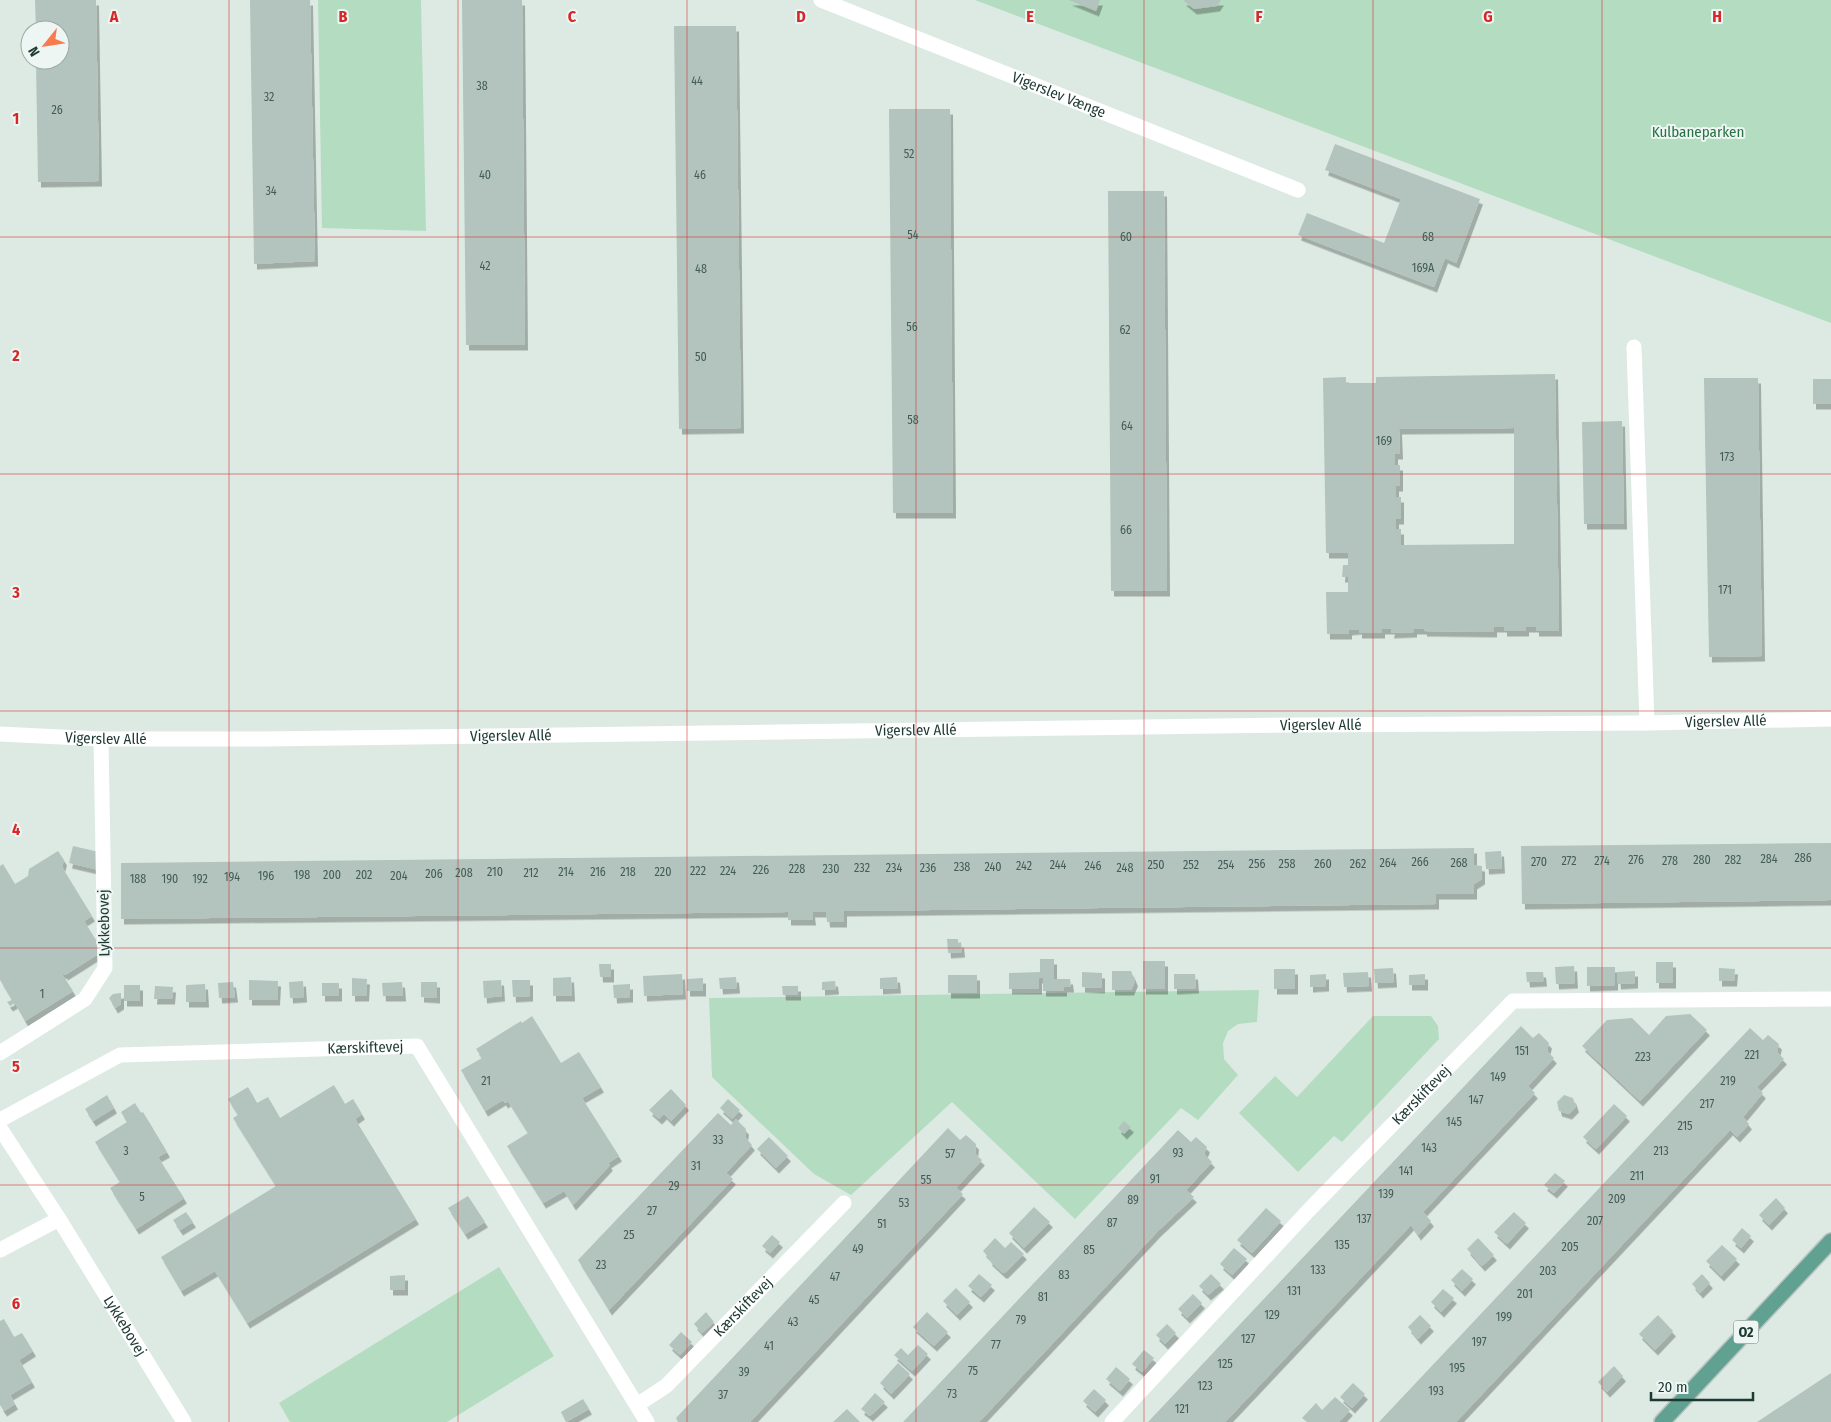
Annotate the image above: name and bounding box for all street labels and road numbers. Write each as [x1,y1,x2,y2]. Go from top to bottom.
street label: Vigerslev Vænge [1009,68,1108,121]
street label: Vigerslev Allé [1685,711,1767,731]
street label: Vigerslev Allé [1280,716,1362,734]
street label: Vigerslev Allé [875,721,957,740]
street label: Vigerslev Allé [470,726,552,745]
street label: Vigerslev Allé [65,728,147,748]
street label: Lykkebovej [94,889,114,957]
street label: Kærskiftevej [327,1037,404,1058]
street label: Kærskiftevej [1388,1062,1454,1129]
street label: Kærskiftevej [710,1273,776,1340]
street label: Lykkebovej [100,1293,150,1359]
road number: O2 [1734,1320,1758,1344]

